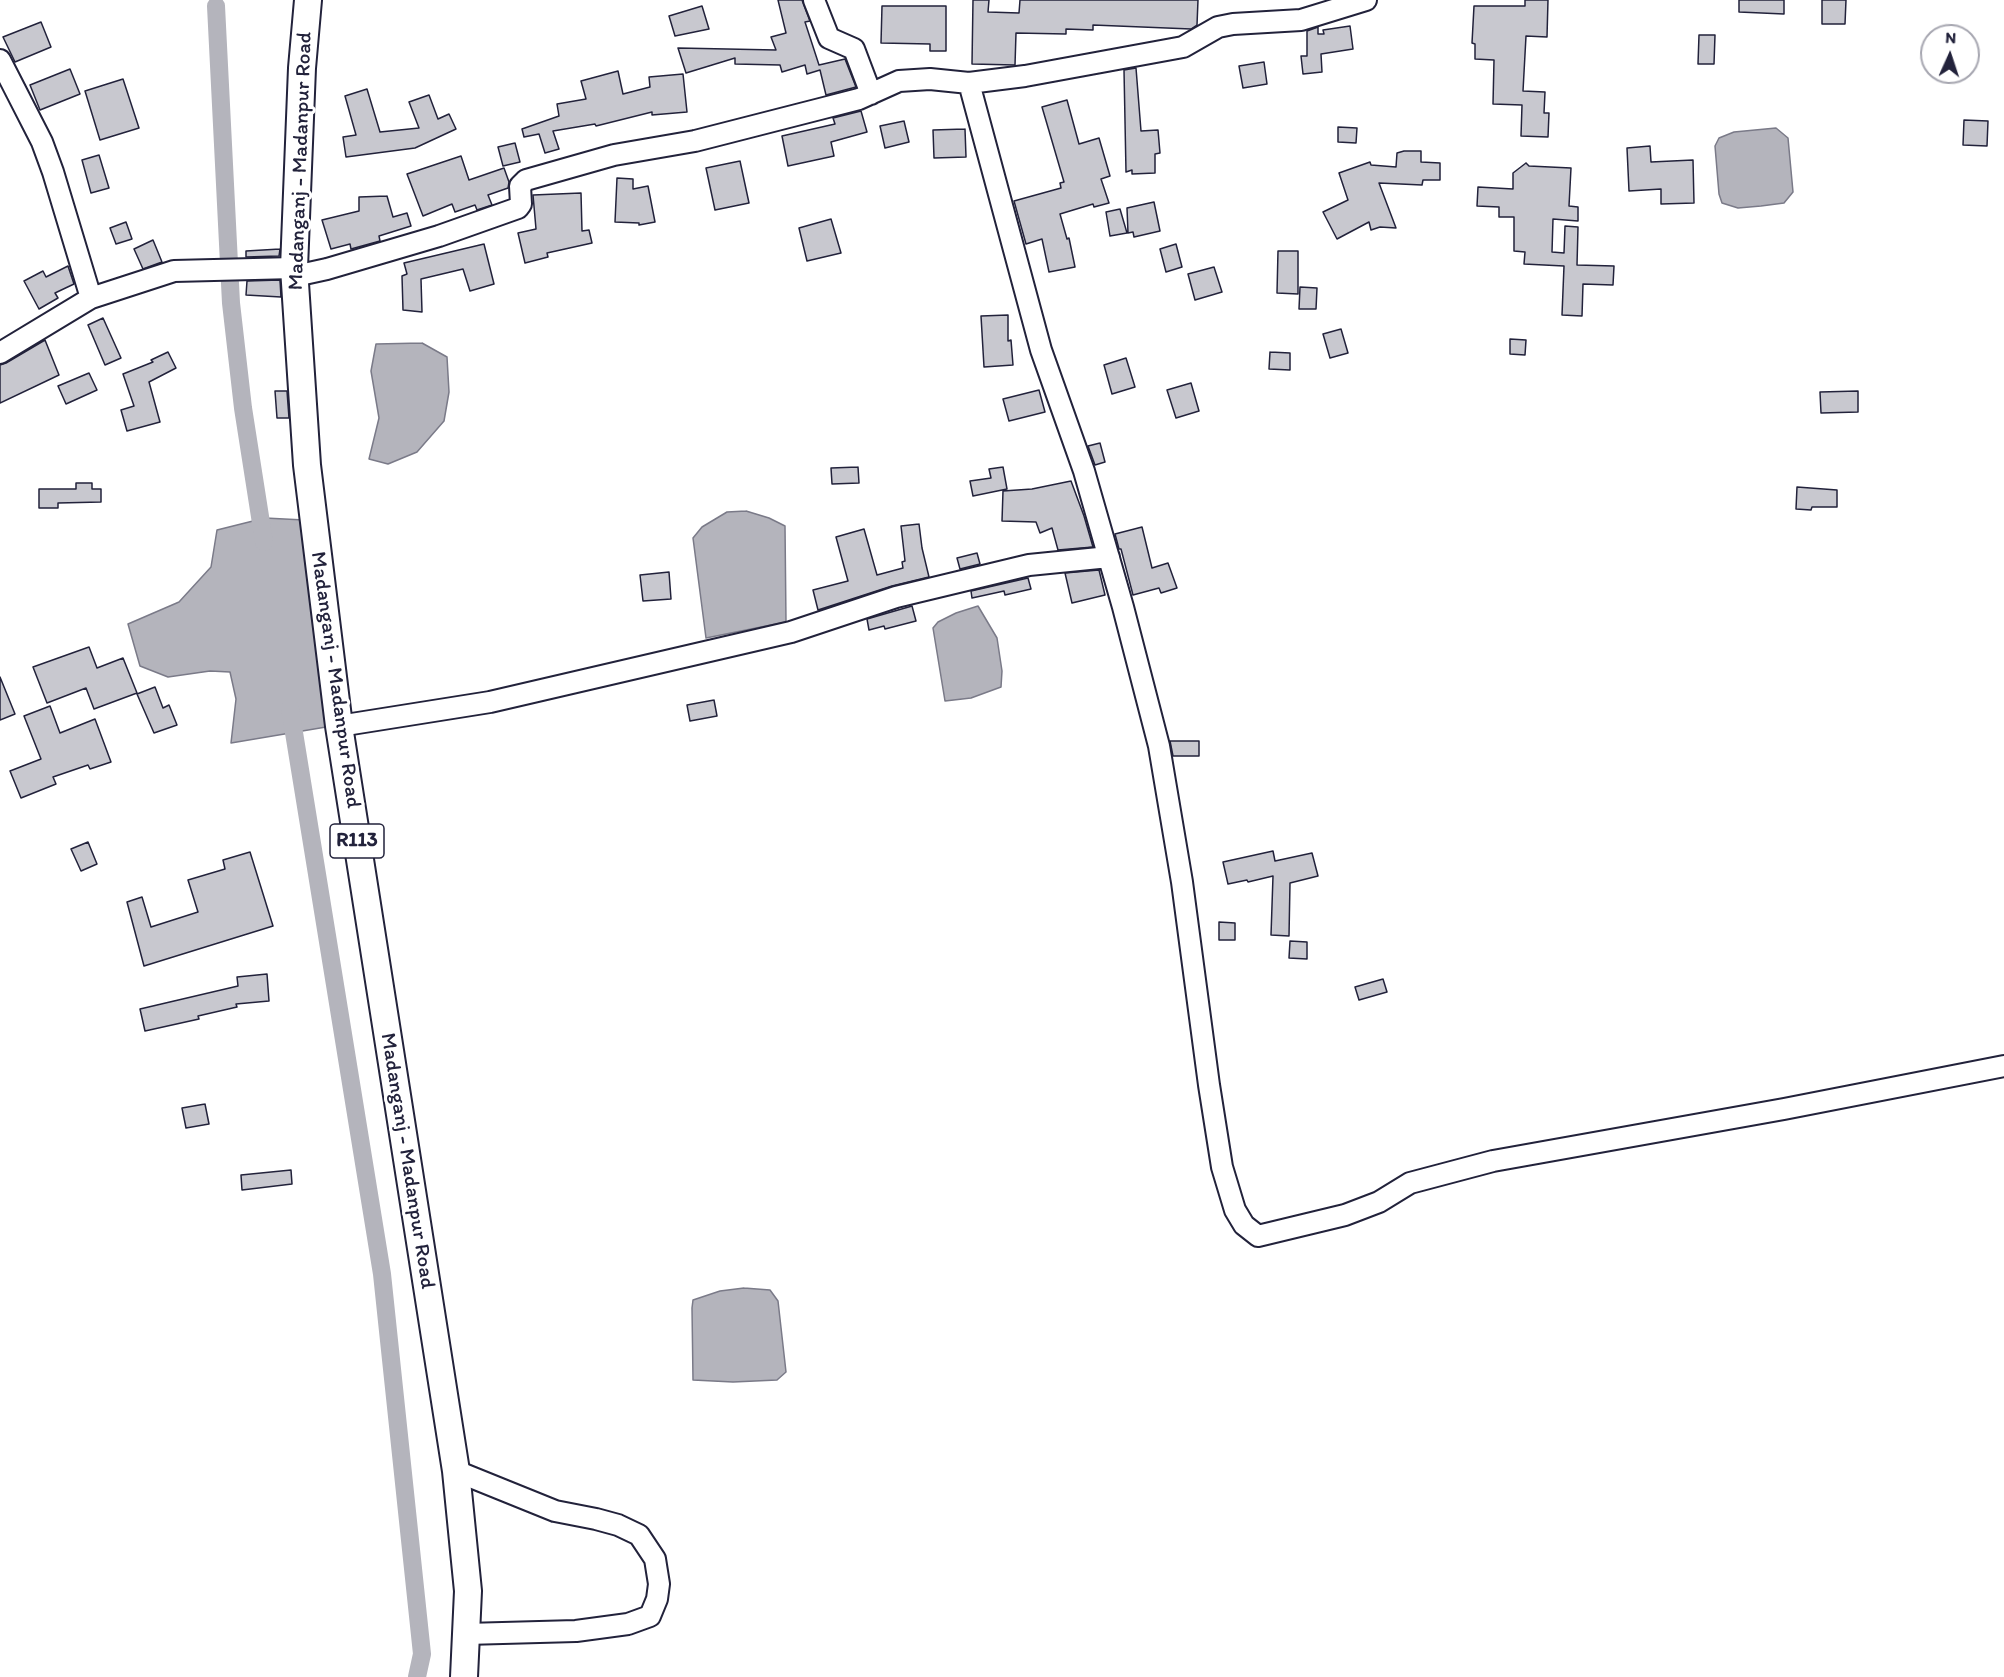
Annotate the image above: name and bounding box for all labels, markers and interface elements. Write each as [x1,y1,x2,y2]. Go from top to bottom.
north arrow [1920,24,1980,84]
text: N [1945,28,1957,47]
street label: Madanganj - Madanpur Road [284,31,318,291]
street label: Madanganj - Madanpur Road [305,550,365,810]
road number: R113 [330,824,384,858]
street label: Madanganj - Madanpur Road [374,1031,440,1291]

